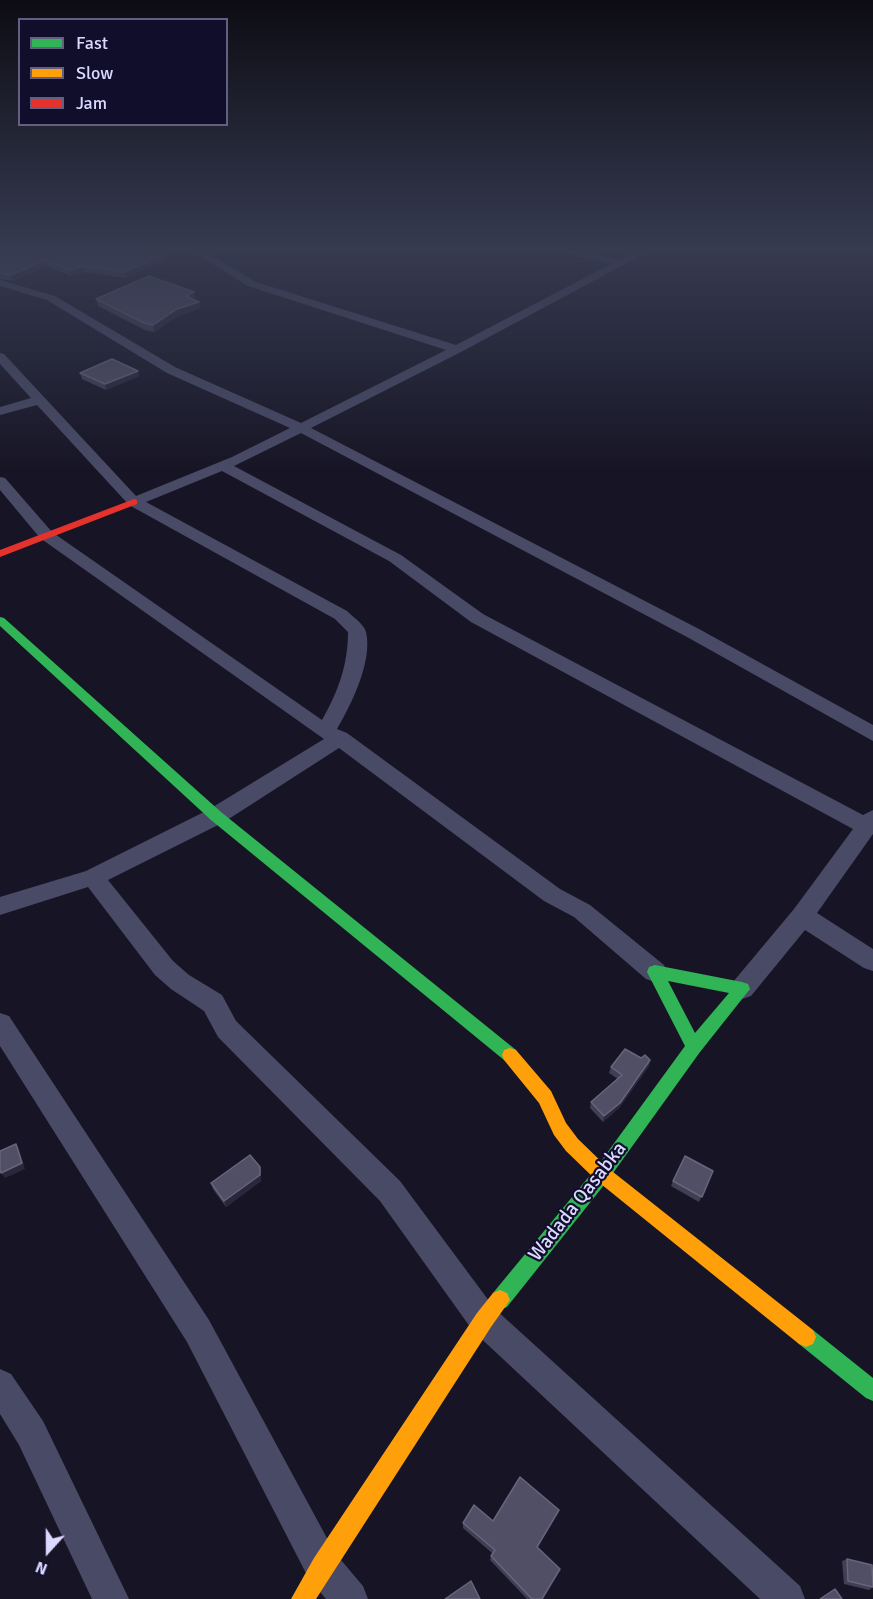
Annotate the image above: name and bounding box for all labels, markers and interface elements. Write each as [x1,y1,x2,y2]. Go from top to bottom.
legend [18,18,228,126]
text: Fast [76,32,108,54]
text: Slow [76,62,113,84]
text: Jam [76,92,107,114]
street label: Wadada Qasabka [524,1138,632,1266]
north arrow [18,1521,78,1581]
text: N [33,1556,50,1579]

